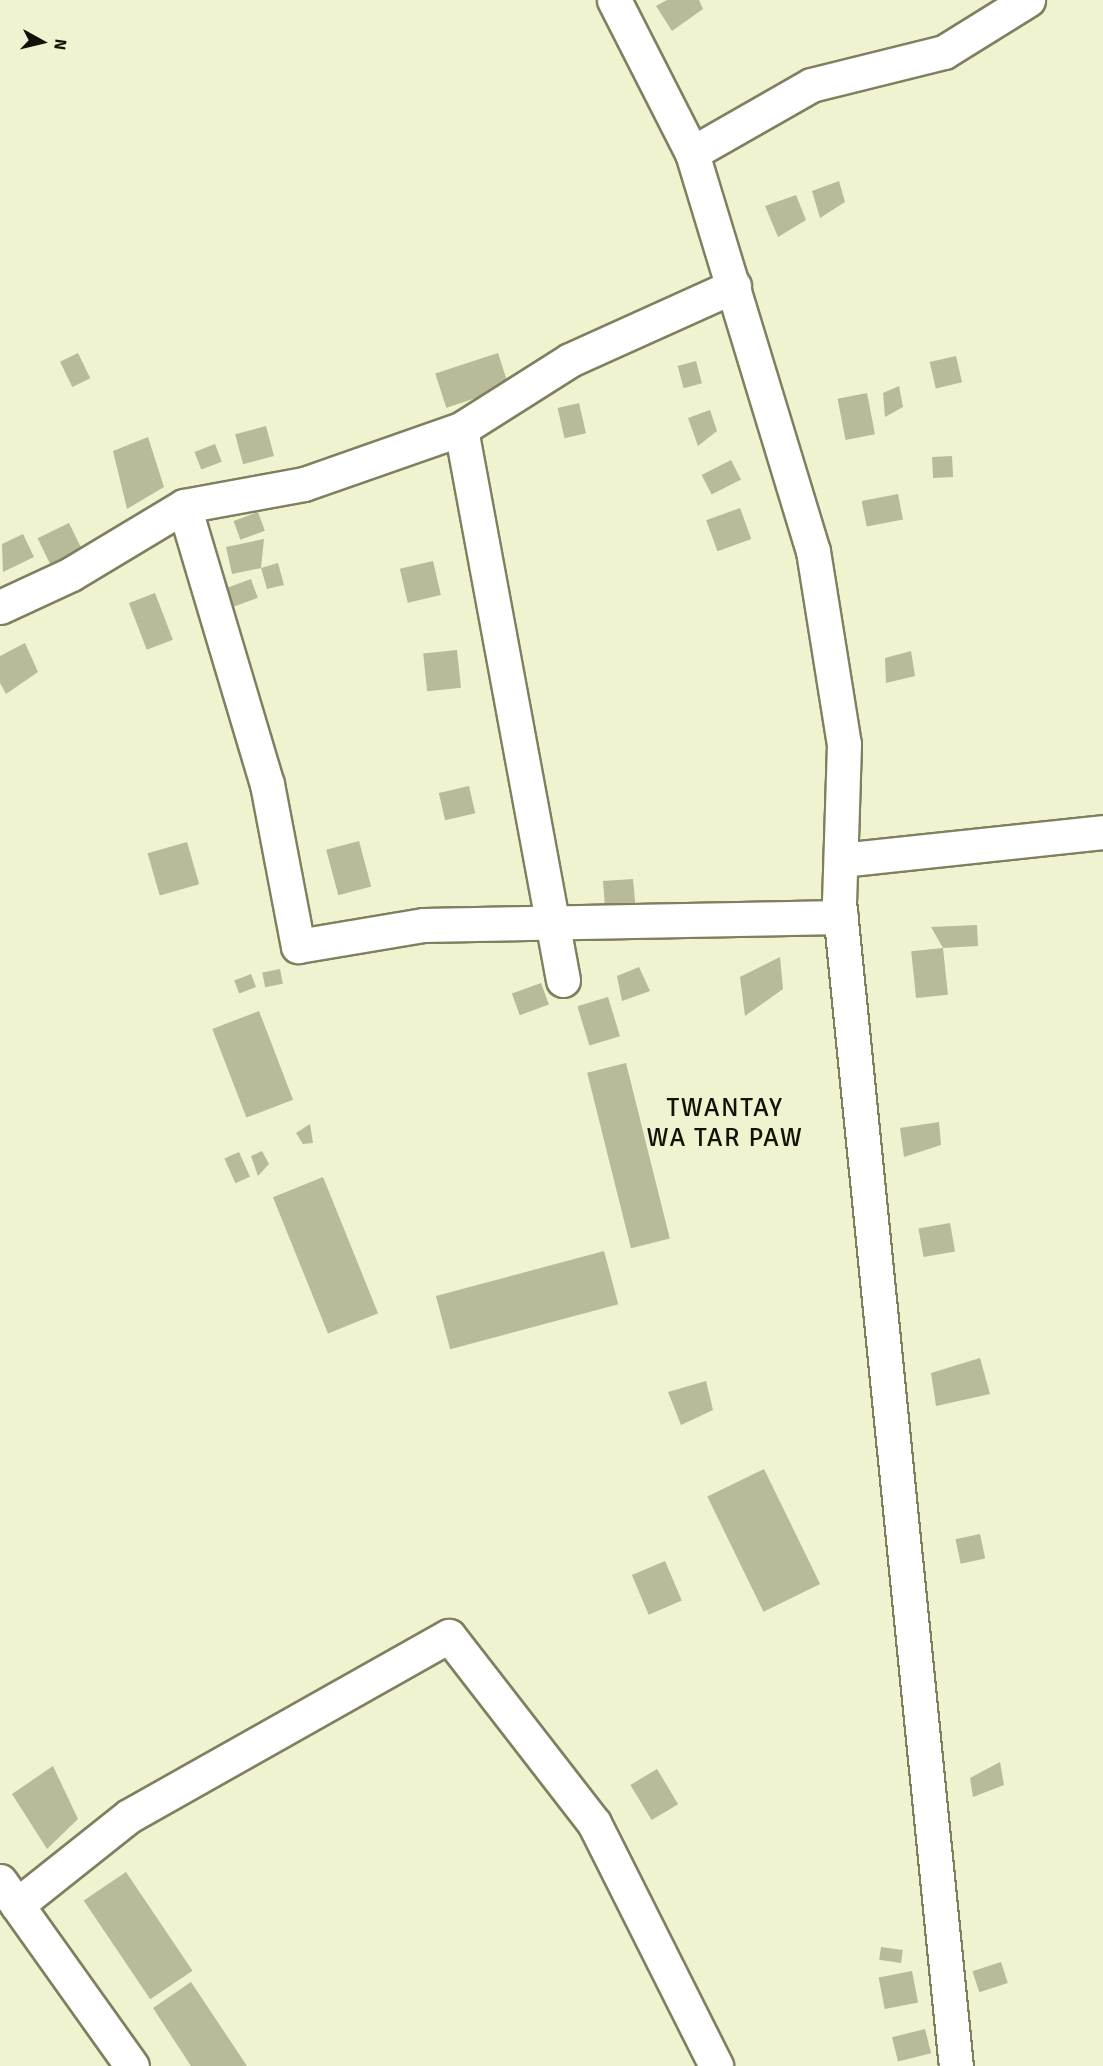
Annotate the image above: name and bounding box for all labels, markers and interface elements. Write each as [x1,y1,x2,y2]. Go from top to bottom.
north arrow [12,12,72,72]
text: N [49,38,71,51]
district label: TWANTAY WA TAR PAW [647,1093,803,1154]

